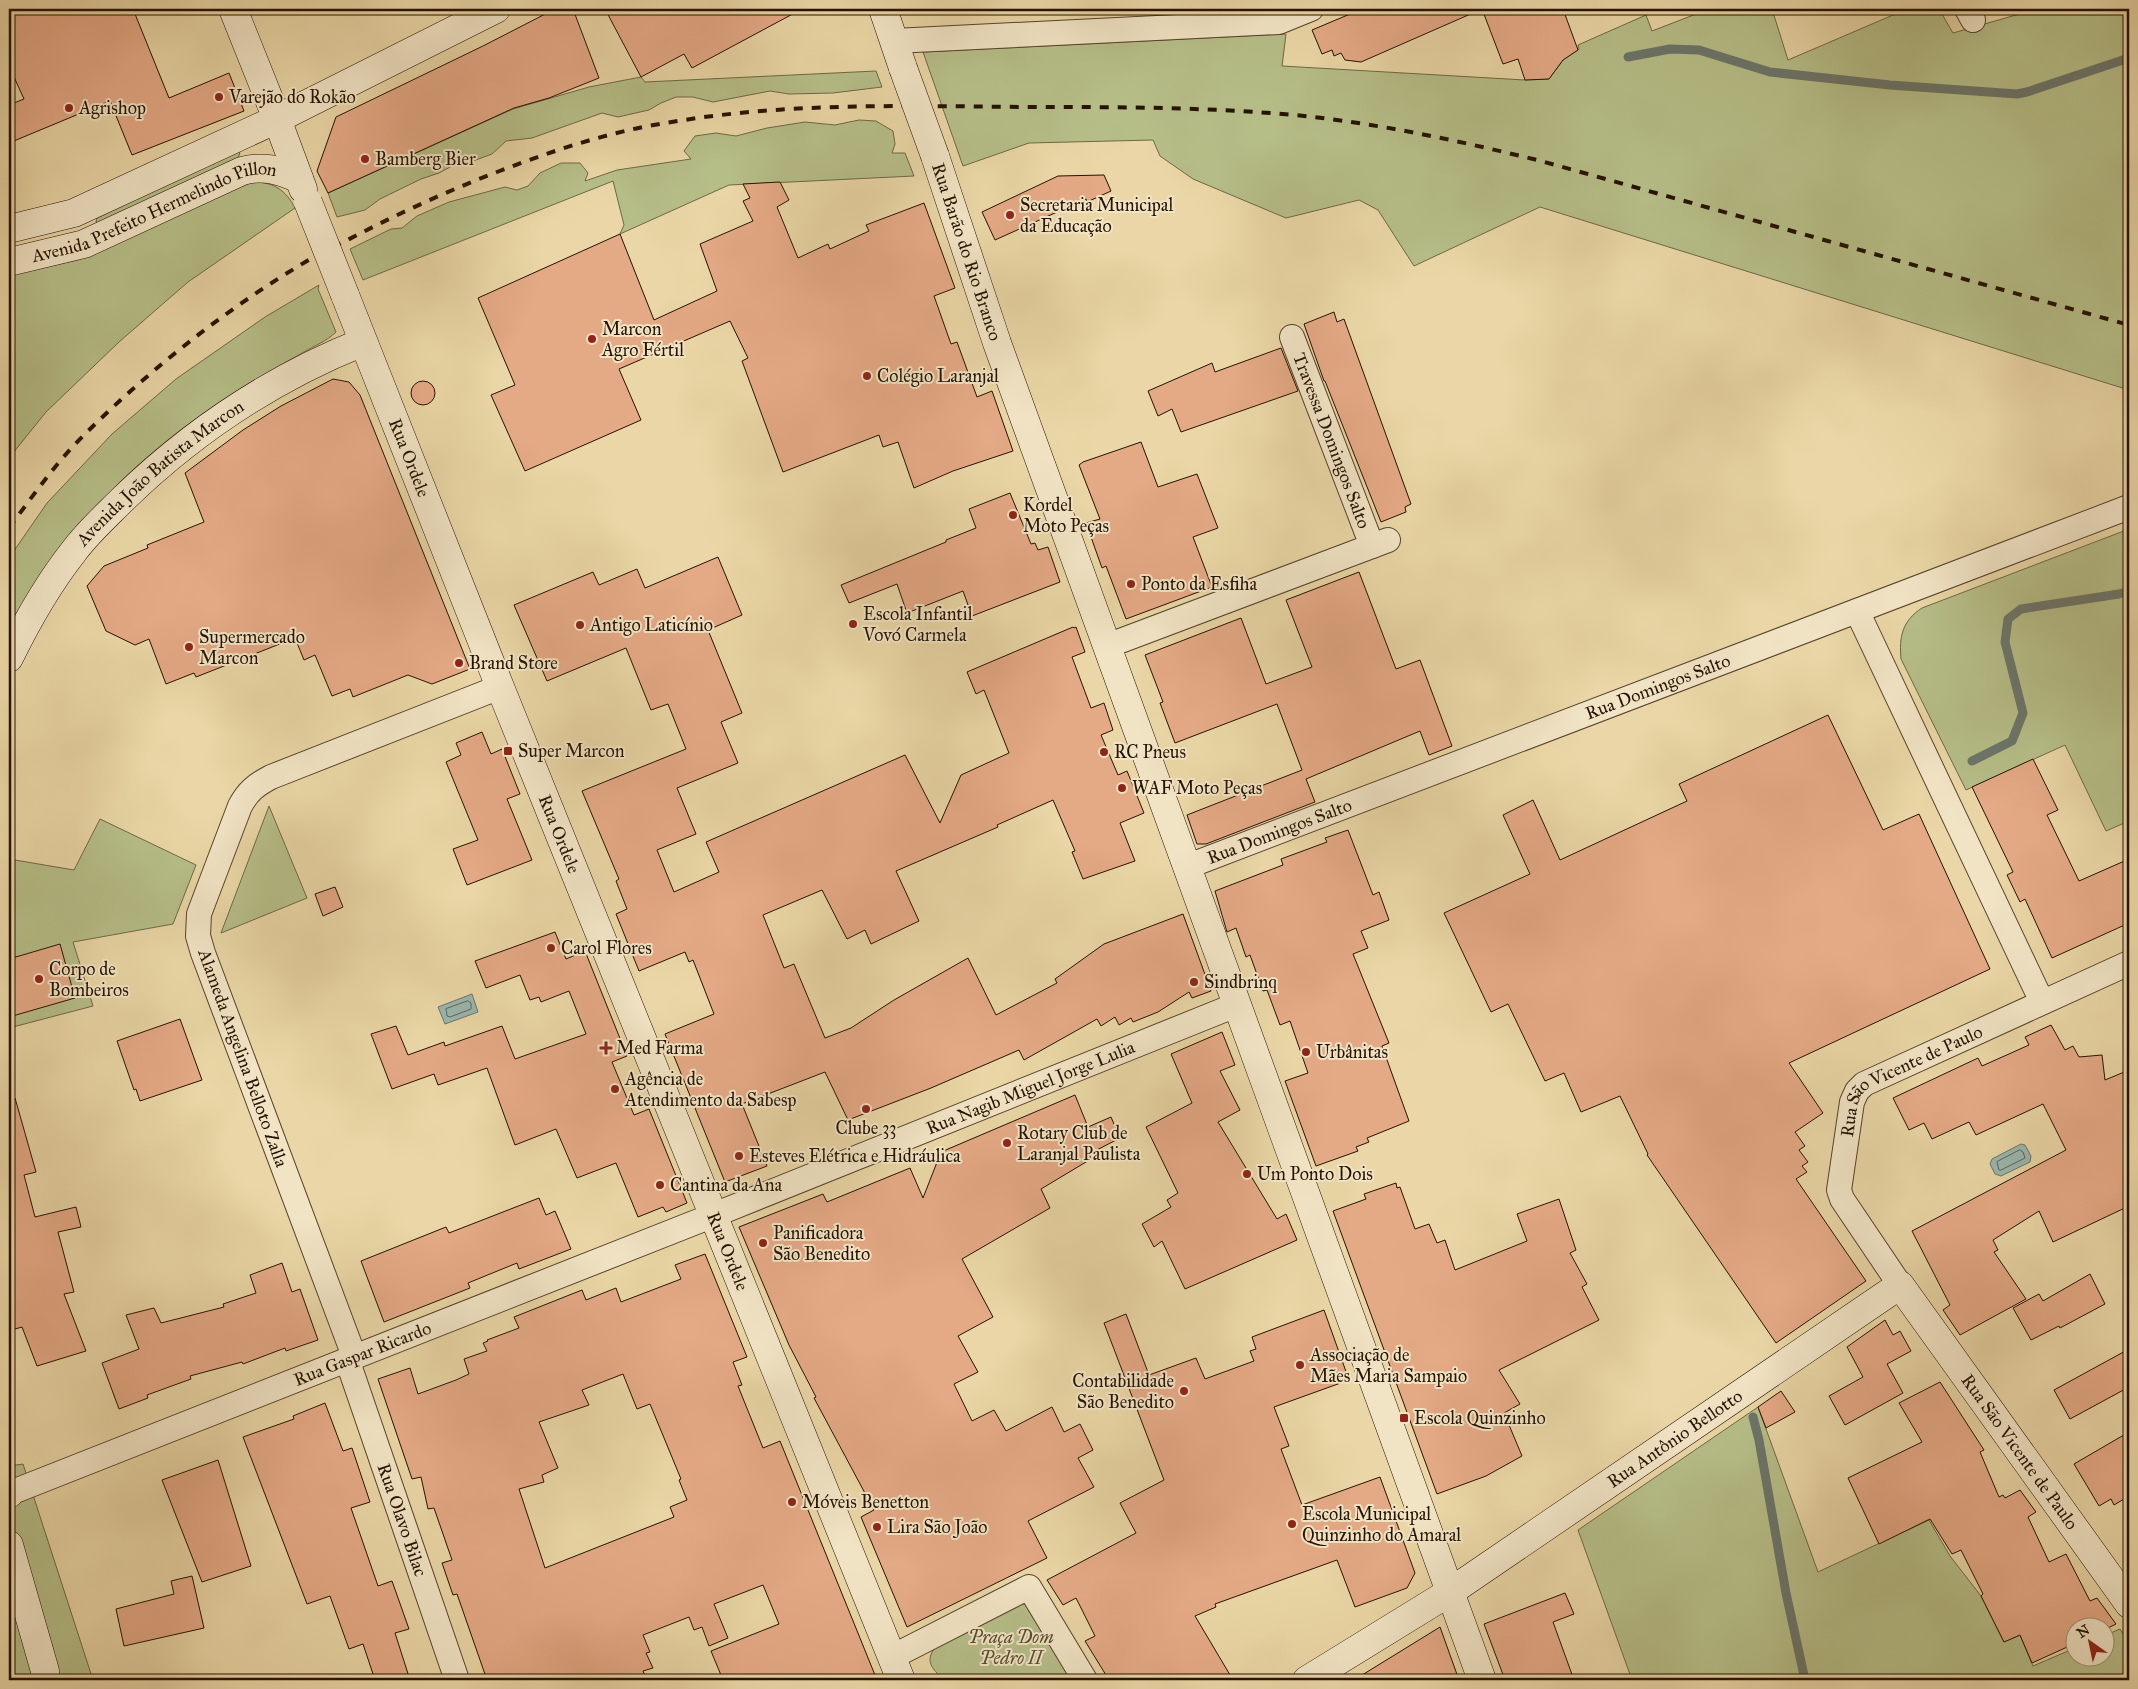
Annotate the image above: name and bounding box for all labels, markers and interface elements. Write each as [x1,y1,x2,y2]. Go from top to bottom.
place label: Varejão do Rokão [228,86,356,108]
marker: Varejão do Rokão [213,91,225,103]
place label: Agrishop [78,97,146,120]
marker: Agrishop [63,102,75,114]
place label: Bamberg Bier [375,148,476,171]
marker: Bamberg Bier [359,153,371,165]
street label: Avenida Prefeito Hermelindo Pillon [29,157,279,267]
street label: Rua Barão do Rio Branco [927,160,1007,344]
place label: Secretaria Municipal da Educação [1020,194,1173,237]
marker: Secretaria Municipal da Educação [1004,209,1016,221]
place label: Marcon Agro Fértil [601,318,684,362]
marker: Marcon Agro Fértil [586,333,598,345]
street label: Travessa Domingos Salto [1288,350,1375,532]
place label: Colégio Laranjal [877,365,999,388]
marker: Colégio Laranjal [861,370,873,382]
street label: Avenida João Batista Marcon [71,395,248,551]
street label: Rua Ordele [384,415,435,500]
place label: Kordel Moto Peças [1023,494,1109,537]
marker: Kordel Moto Peças [1007,509,1019,521]
place label: Ponto da Esfiha [1141,573,1258,595]
marker: Ponto da Esfiha [1125,578,1137,590]
place label: Escola Infantil Vovó Carmela [862,603,973,646]
place label: Antigo Laticínio [589,614,713,637]
marker: Escola Infantil Vovó Carmela [847,618,859,630]
marker: Antigo Laticínio [574,619,586,631]
place label: Supermercado Marcon [199,626,305,669]
marker: Supermercado Marcon [183,641,195,653]
street label: Rua Domingos Salto [1582,649,1733,725]
place label: Brand Store [469,652,558,674]
marker: Brand Store [453,657,465,669]
place label: Super Marcon [518,740,625,762]
place label: RC Pneus [1114,741,1186,763]
marker: Super Marcon [502,745,514,757]
marker: RC Pneus [1098,746,1110,758]
place label: WAF Moto Peças [1132,777,1262,799]
marker: WAF Moto Peças [1116,782,1128,794]
street label: Rua Ordele [534,791,585,876]
street label: Rua Domingos Salto [1204,794,1355,869]
place label: Carol Flores [561,937,652,959]
marker: Carol Flores [545,942,557,954]
street label: Alameda Angelina Belloto Zalla [192,945,293,1171]
place label: Corpo de Bombeiros [49,958,129,1001]
place label: Sindbrinq [1204,971,1277,994]
marker: Corpo de Bombeiros [33,973,45,985]
marker: Sindbrinq [1188,976,1200,988]
street label: Rua São Vicente de Paulo [1836,1020,1986,1139]
street label: Rua Nagib Miguel Jorge Lulia [923,1036,1138,1140]
place label: Med Farma [616,1037,704,1059]
place label: Urbânitas [1316,1041,1388,1063]
marker: Med Farma [600,1042,612,1054]
marker: Urbânitas [1300,1046,1312,1058]
place label: Agência de Atendimento da Sabesp [624,1068,797,1111]
marker: Agência de Atendimento da Sabesp [609,1083,621,1095]
marker: Clube 33 [860,1103,872,1115]
place label: Clube 33 [835,1117,897,1139]
place label: Rotary Club de Laranjal Paulista [1017,1122,1141,1165]
marker: Rotary Club de Laranjal Paulista [1001,1137,1013,1149]
place label: Esteves Elétrica e Hidráulica [749,1145,961,1167]
marker: Esteves Elétrica e Hidráulica [733,1150,745,1162]
place label: Um Ponto Dois [1257,1163,1373,1185]
marker: Um Ponto Dois [1241,1168,1253,1180]
place label: Cantina da Ana [670,1174,782,1196]
marker: Cantina da Ana [654,1179,666,1191]
street label: Rua Ordele [702,1209,754,1294]
place label: Panificadora São Benedito [773,1222,870,1265]
marker: Panificadora São Benedito [757,1237,769,1249]
street label: Rua Gaspar Ricardo [291,1317,434,1391]
place label: Associação de Mães Maria Sampaio [1309,1344,1467,1387]
marker: Associação de Mães Maria Sampaio [1294,1359,1306,1371]
place label: Contabilidade São Benedito [1072,1370,1174,1413]
street label: Rua São Vicente de Paulo [1957,1370,2083,1534]
marker: Contabilidade São Benedito [1178,1385,1190,1397]
street label: Rua Antônio Bellotto [1603,1385,1747,1493]
place label: Escola Quinzinho [1414,1407,1546,1429]
marker: Escola Quinzinho [1398,1412,1410,1424]
street label: Rua Olavo Bilac [373,1460,432,1580]
place label: Móveis Benetton [802,1491,929,1513]
marker: Móveis Benetton [786,1496,798,1508]
place label: Escola Municipal Quinzinho do Amaral [1302,1503,1461,1546]
place label: Lira São João [887,1516,987,1539]
marker: Escola Municipal Quinzinho do Amaral [1286,1518,1298,1530]
marker: Lira São João [871,1521,883,1533]
north arrow [2066,1616,2116,1666]
text: N [2074,1621,2093,1642]
park label: Praça Dom Pedro II [968,1626,1054,1669]

